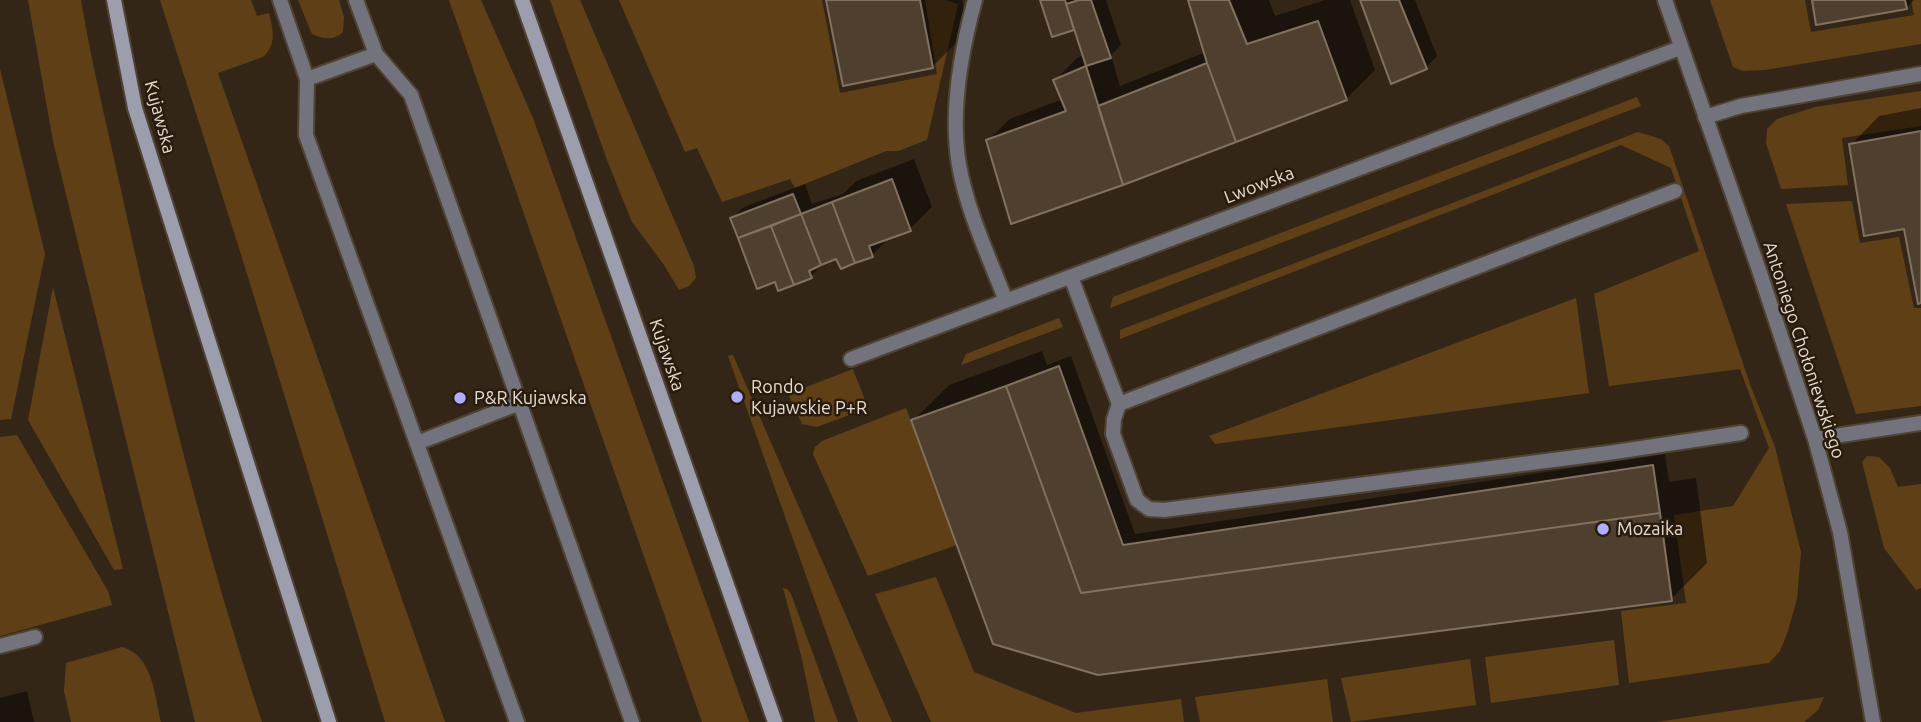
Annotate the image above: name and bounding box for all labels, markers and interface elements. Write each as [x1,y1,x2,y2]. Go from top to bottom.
street label: Kujawska [140,78,180,156]
street label: Lwowska [1221,162,1297,208]
street label: Antoniego Chołoniewskiego [1759,239,1849,461]
street label: Kujawska [645,316,689,394]
place label: Rondo Kujawskie P+R [751,376,867,418]
place label: P&R Kujawska [474,387,587,409]
marker: Rondo Kujawskie P+R [729,389,745,405]
marker: P&R Kujawska [452,390,468,406]
place label: Mozaika [1617,518,1683,540]
marker: Mozaika [1595,521,1611,537]

